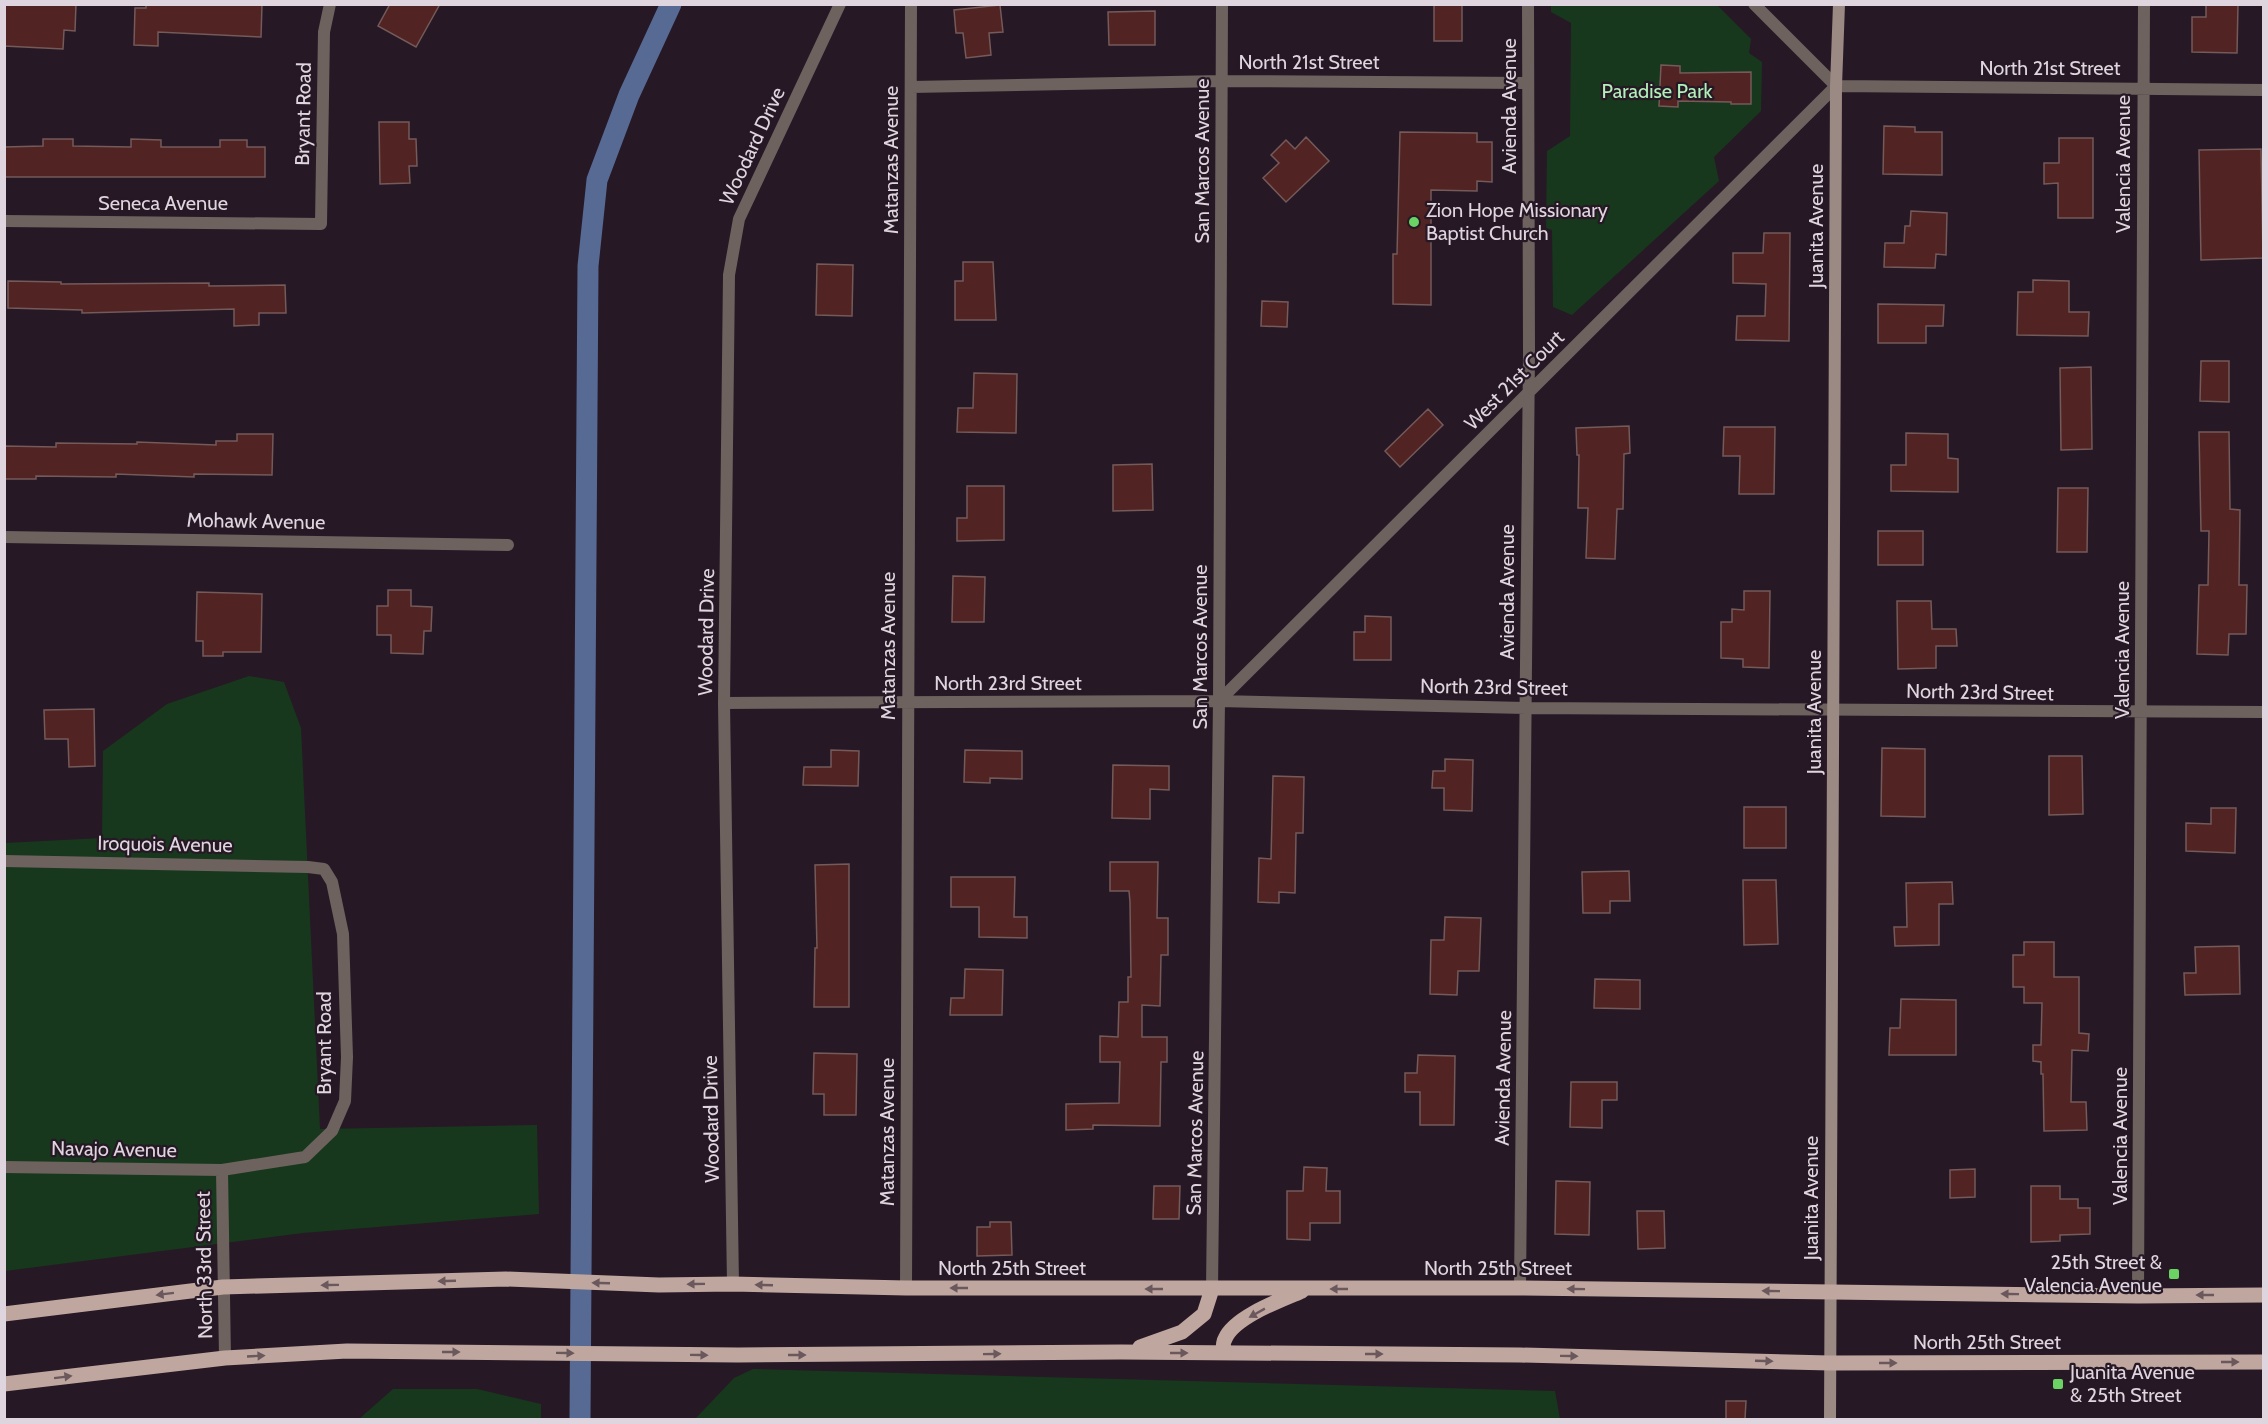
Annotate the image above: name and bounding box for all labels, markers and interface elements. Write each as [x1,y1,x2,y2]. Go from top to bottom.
street label: Avienda Avenue [1497,38,1521,174]
street label: North 21st Street [1238,50,1380,74]
street label: North 21st Street [1979,56,2121,80]
street label: Bryant Road [290,62,316,166]
street label: San Marcos Avenue [1190,79,1214,243]
park label: Paradise Park [1602,79,1713,103]
street label: Woodard Drive [714,83,790,209]
street label: Matanzas Avenue [879,86,903,234]
street label: Valencia Avenue [2111,95,2135,233]
street label: Juanita Avenue [1804,164,1828,289]
street label: Seneca Avenue [98,191,228,215]
place label: Zion Hope Missionary Baptist Church [1426,198,1608,245]
marker: Zion Hope Missionary Baptist Church [1407,215,1421,229]
street label: West 21st Court [1459,325,1569,435]
street label: Mohawk Avenue [187,508,325,534]
street label: Avienda Avenue [1495,524,1519,660]
street label: San Marcos Avenue [1188,565,1212,729]
street label: Woodard Drive [693,568,719,696]
street label: Matanzas Avenue [876,572,900,720]
street label: Valencia Avenue [2110,581,2134,719]
street label: Juanita Avenue [1802,650,1826,775]
street label: North 23rd Street [934,671,1082,695]
street label: North 23rd Street [1420,674,1568,700]
street label: North 23rd Street [1906,679,2054,705]
street label: Iroquois Avenue [97,831,233,857]
street label: Bryant Road [312,991,336,1095]
street label: Avienda Avenue [1490,1010,1516,1146]
street label: San Marcos Avenue [1182,1050,1208,1216]
street label: Woodard Drive [698,1055,724,1183]
street label: Matanzas Avenue [875,1058,899,1206]
street label: Valencia Avenue [2108,1067,2132,1205]
street label: Navajo Avenue [51,1136,177,1162]
street label: Juanita Avenue [1799,1136,1823,1261]
street label: North 33rd Street [191,1191,217,1339]
place label: 25th Street & Valencia Avenue [2024,1250,2162,1297]
street label: North 25th Street [938,1256,1086,1280]
street label: North 25th Street [1424,1256,1572,1280]
marker: 25th Street & Valencia Avenue [2167,1267,2181,1281]
one-way arrow [438,1277,457,1286]
one-way arrow [591,1278,610,1287]
one-way arrow [321,1280,340,1290]
one-way arrow [687,1280,706,1289]
one-way arrow [754,1280,773,1289]
one-way arrow [949,1283,968,1293]
one-way arrow [1144,1284,1163,1294]
one-way arrow [1330,1284,1349,1294]
one-way arrow [1567,1284,1586,1294]
one-way arrow [1762,1286,1781,1296]
one-way arrow [155,1289,174,1299]
one-way arrow [2001,1289,2020,1299]
one-way arrow [2196,1290,2215,1300]
one-way arrow [1248,1308,1265,1318]
street label: North 25th Street [1913,1330,2061,1354]
one-way arrow [442,1347,461,1357]
one-way arrow [556,1348,575,1358]
one-way arrow [1170,1348,1189,1358]
one-way arrow [982,1349,1001,1359]
one-way arrow [1365,1349,1384,1359]
one-way arrow [690,1350,709,1360]
one-way arrow [787,1350,806,1360]
one-way arrow [1560,1351,1579,1361]
one-way arrow [247,1352,266,1361]
one-way arrow [1755,1356,1774,1366]
one-way arrow [2221,1357,2240,1367]
one-way arrow [1879,1358,1898,1368]
place label: Juanita Avenue & 25th Street [2069,1360,2195,1407]
one-way arrow [53,1372,72,1382]
marker: Juanita Avenue & 25th Street [2051,1377,2065,1391]

